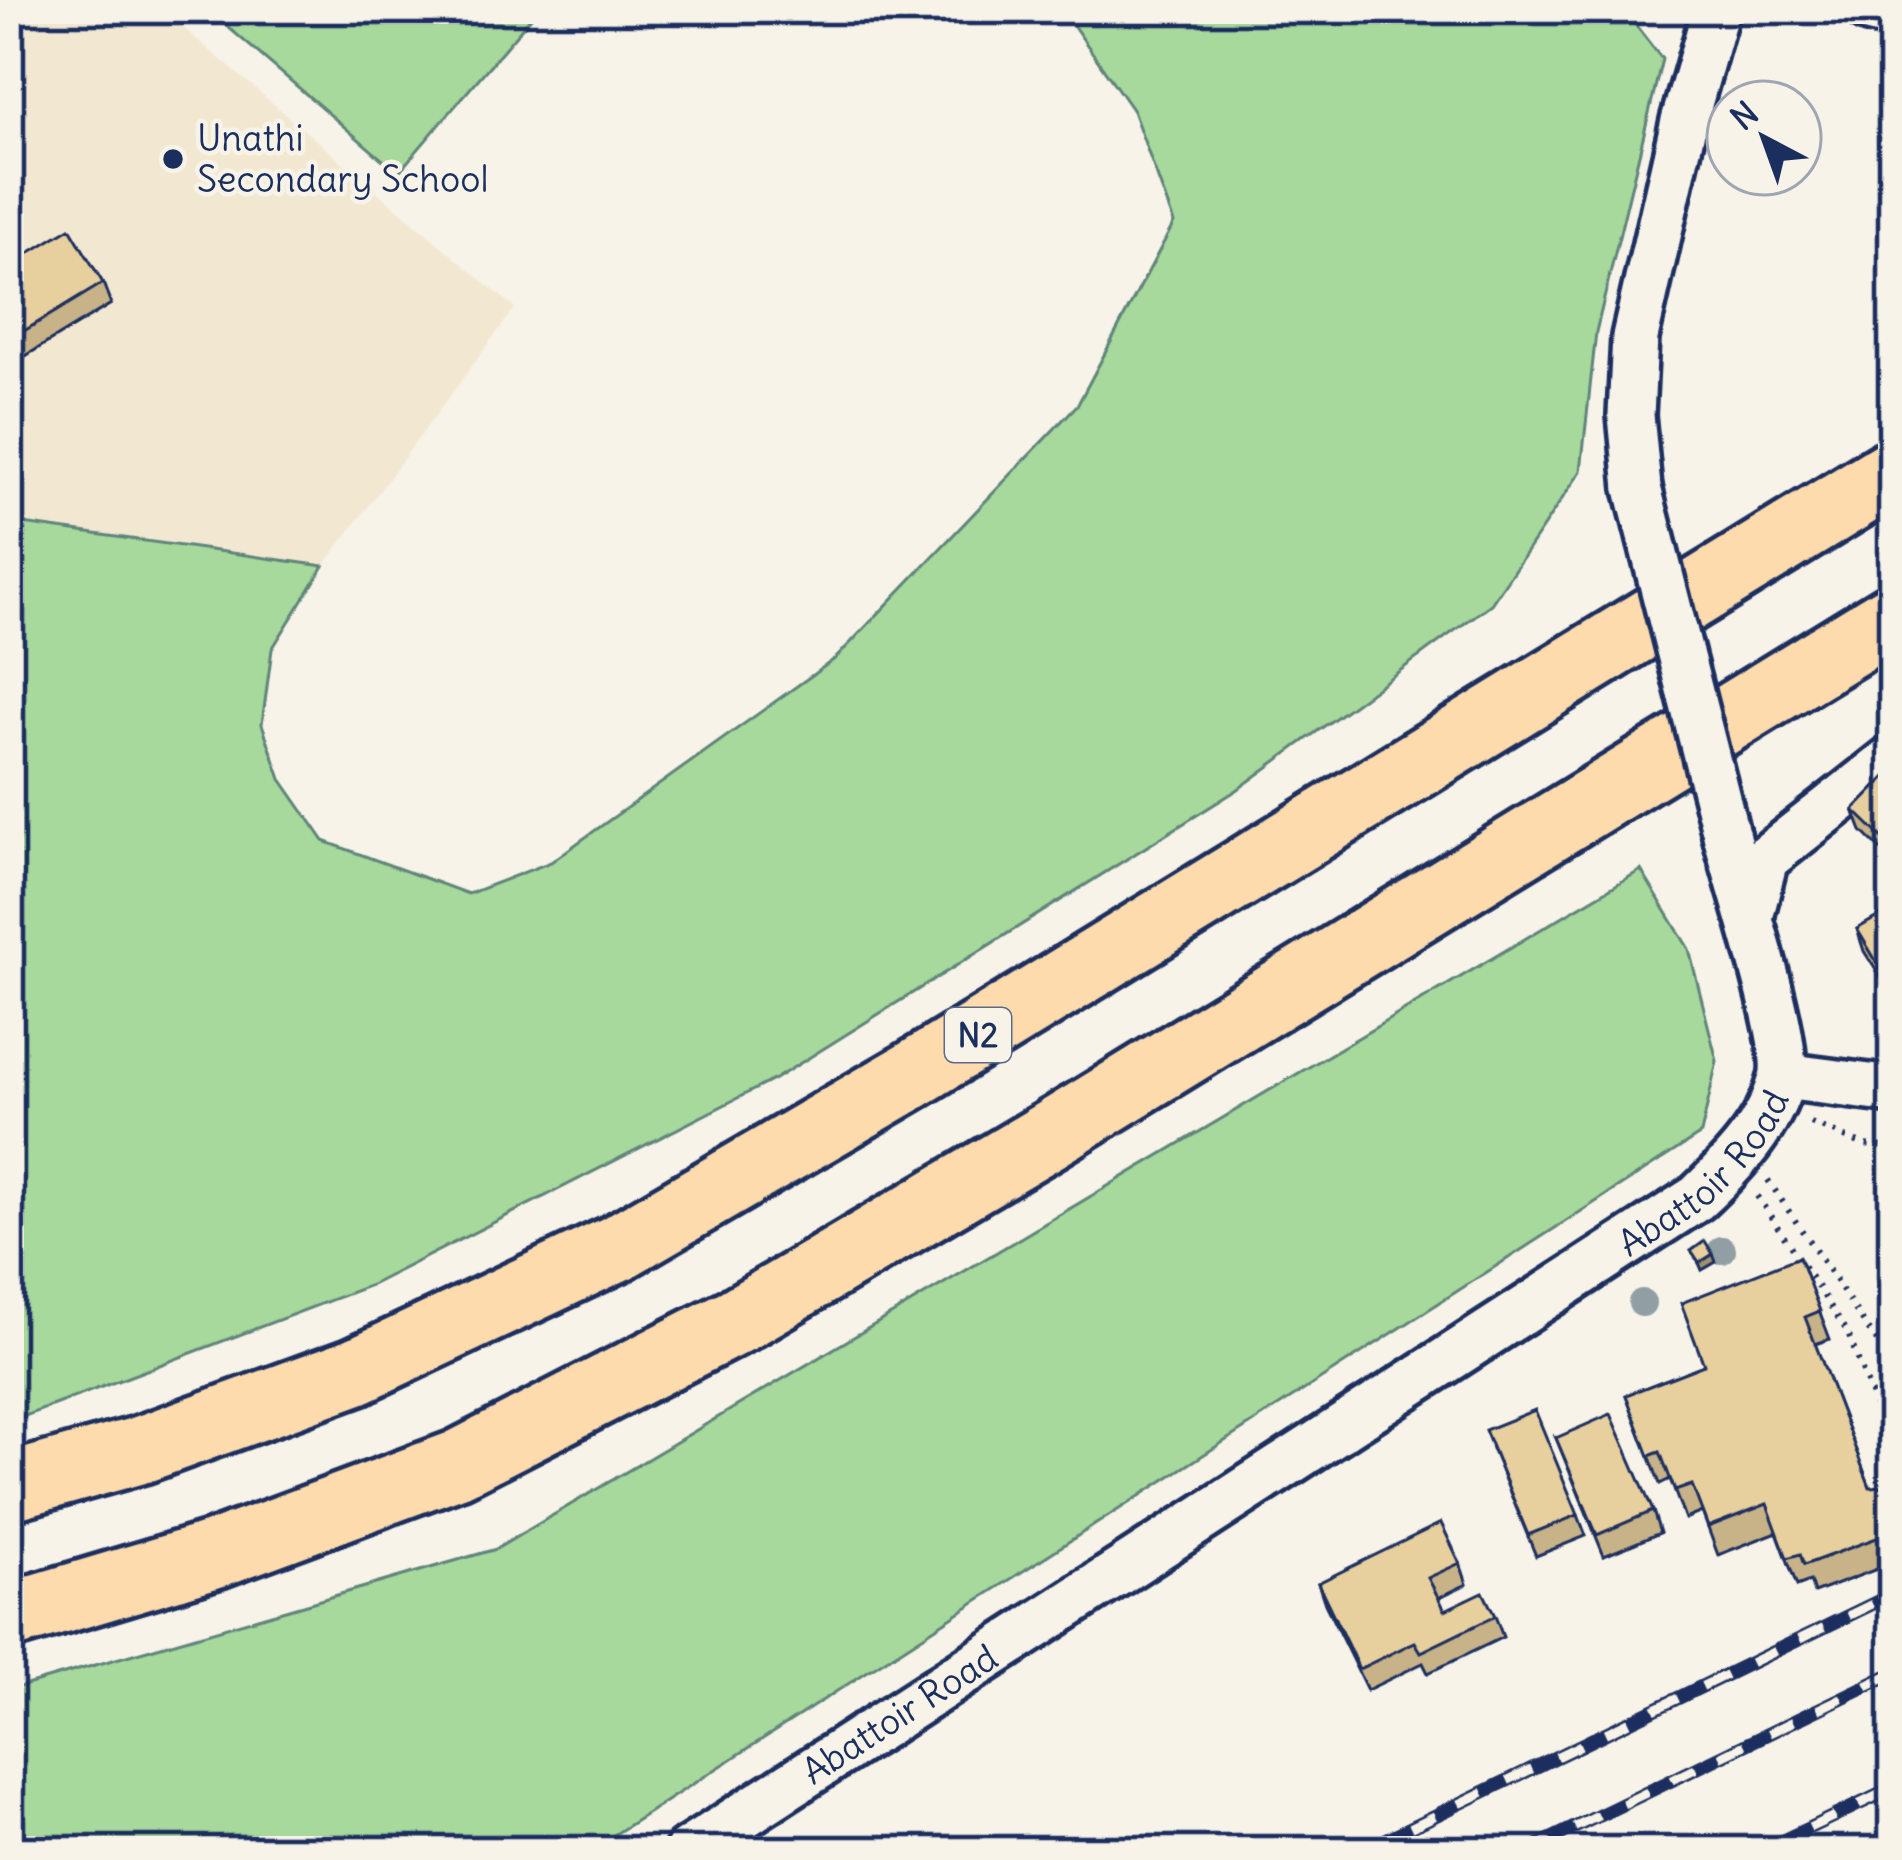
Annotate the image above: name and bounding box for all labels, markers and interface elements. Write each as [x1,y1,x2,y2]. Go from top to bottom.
north arrow [1704,78,1824,198]
text: N [1722,92,1767,139]
place label: Unathi Secondary School [197,116,489,202]
marker: Unathi Secondary School [160,146,186,172]
road number: N2 [945,1008,1011,1062]
street label: Abattoir Road [1610,1083,1799,1266]
street label: Abattoir Road [794,1635,1006,1794]

